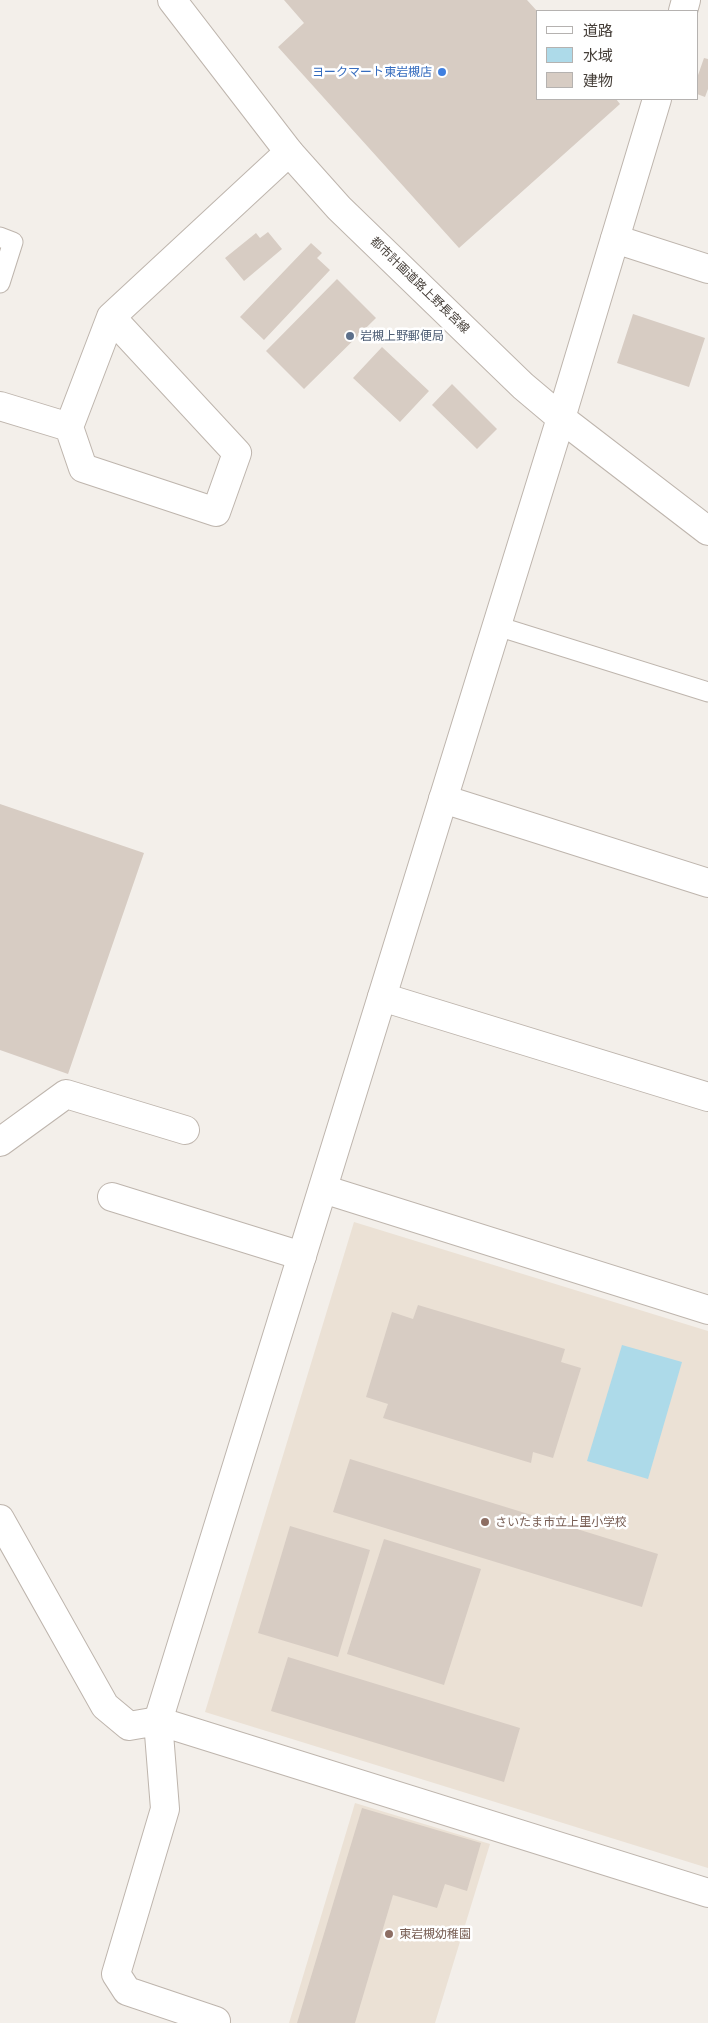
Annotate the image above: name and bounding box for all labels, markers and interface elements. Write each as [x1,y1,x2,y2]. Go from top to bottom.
legend [536,10,698,100]
text: 道路 [583,22,613,39]
text: 水域 [583,47,613,64]
place label: ヨークマート東岩槻店 [312,65,432,79]
marker: ヨークマート東岩槻店 [436,66,448,78]
text: 建物 [583,72,613,89]
street label: 都市計画道路上野長宮線 [368,234,472,336]
place label: 岩槻上野郵便局 [360,329,444,343]
marker: 岩槻上野郵便局 [344,330,356,342]
place label: さいたま市立上里小学校 [495,1515,627,1529]
marker: さいたま市立上里小学校 [479,1516,491,1528]
place label: 東岩槻幼稚園 [399,1927,471,1941]
marker: 東岩槻幼稚園 [383,1928,395,1940]

